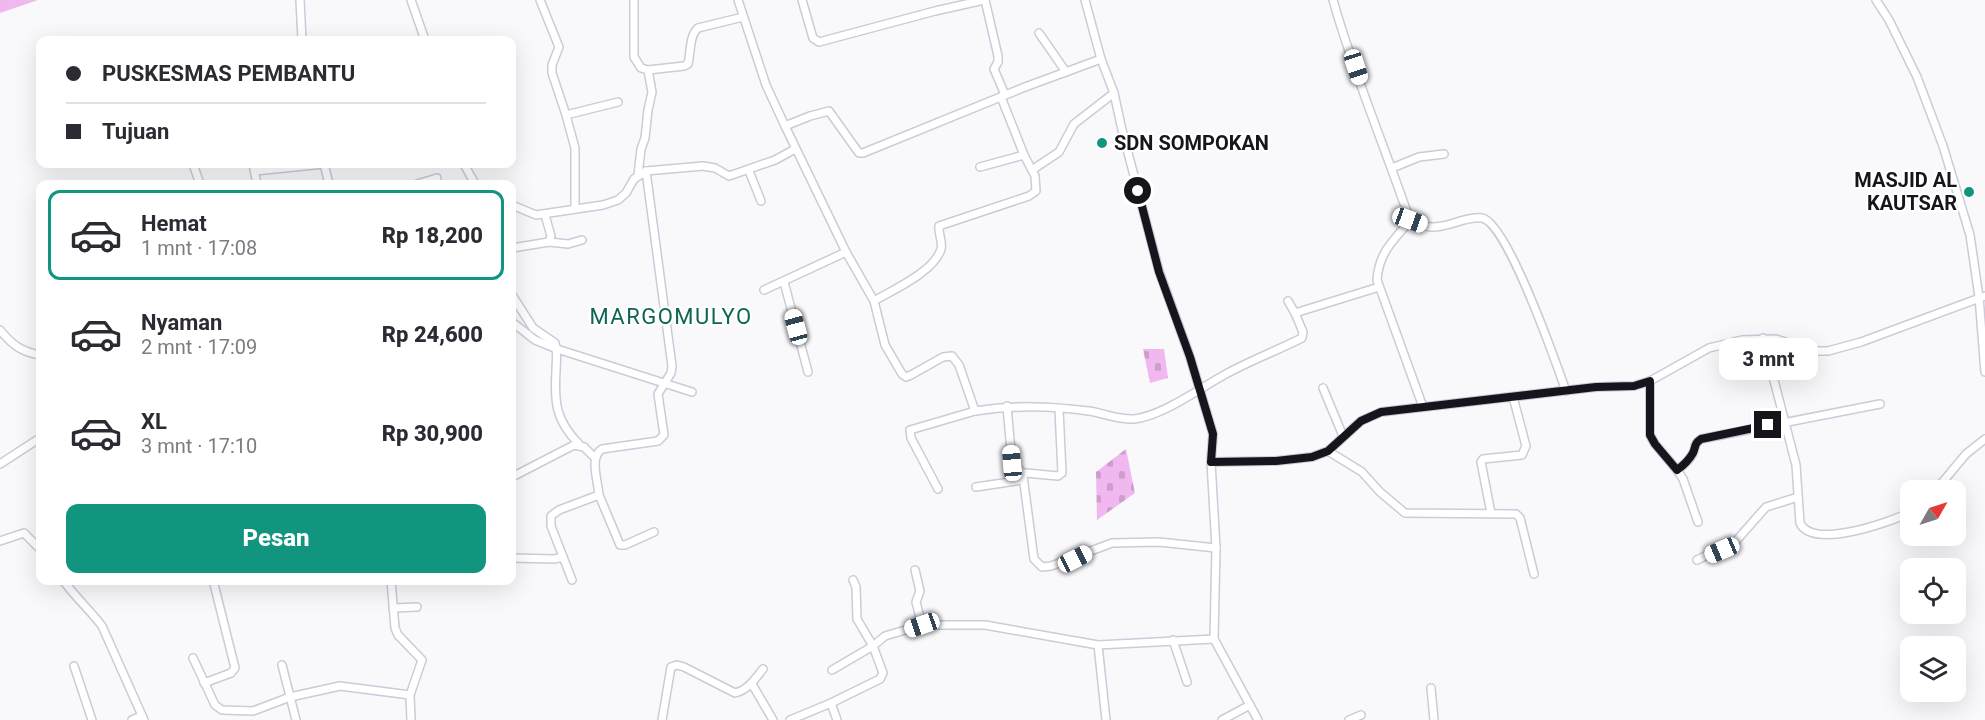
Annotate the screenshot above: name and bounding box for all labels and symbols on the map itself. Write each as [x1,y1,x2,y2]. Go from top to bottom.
car [1342,47,1370,87]
place label: SDN SOMPOKAN [1114,131,1269,155]
marker: SDN SOMPOKAN [1095,136,1109,150]
place label: MASJID AL KAUTSAR [1854,168,1957,215]
route start [1124,177,1151,204]
marker: MASJID AL KAUTSAR [1962,185,1976,199]
car [1390,205,1430,235]
district label: MARGOMULYO [589,304,753,329]
car [783,307,809,347]
callout: 3 mnt [1718,338,1818,380]
route end [1754,411,1781,438]
car [1001,444,1023,482]
north arrow [1900,480,1966,546]
car [1702,535,1742,565]
car [1055,543,1095,575]
car [902,611,942,639]

